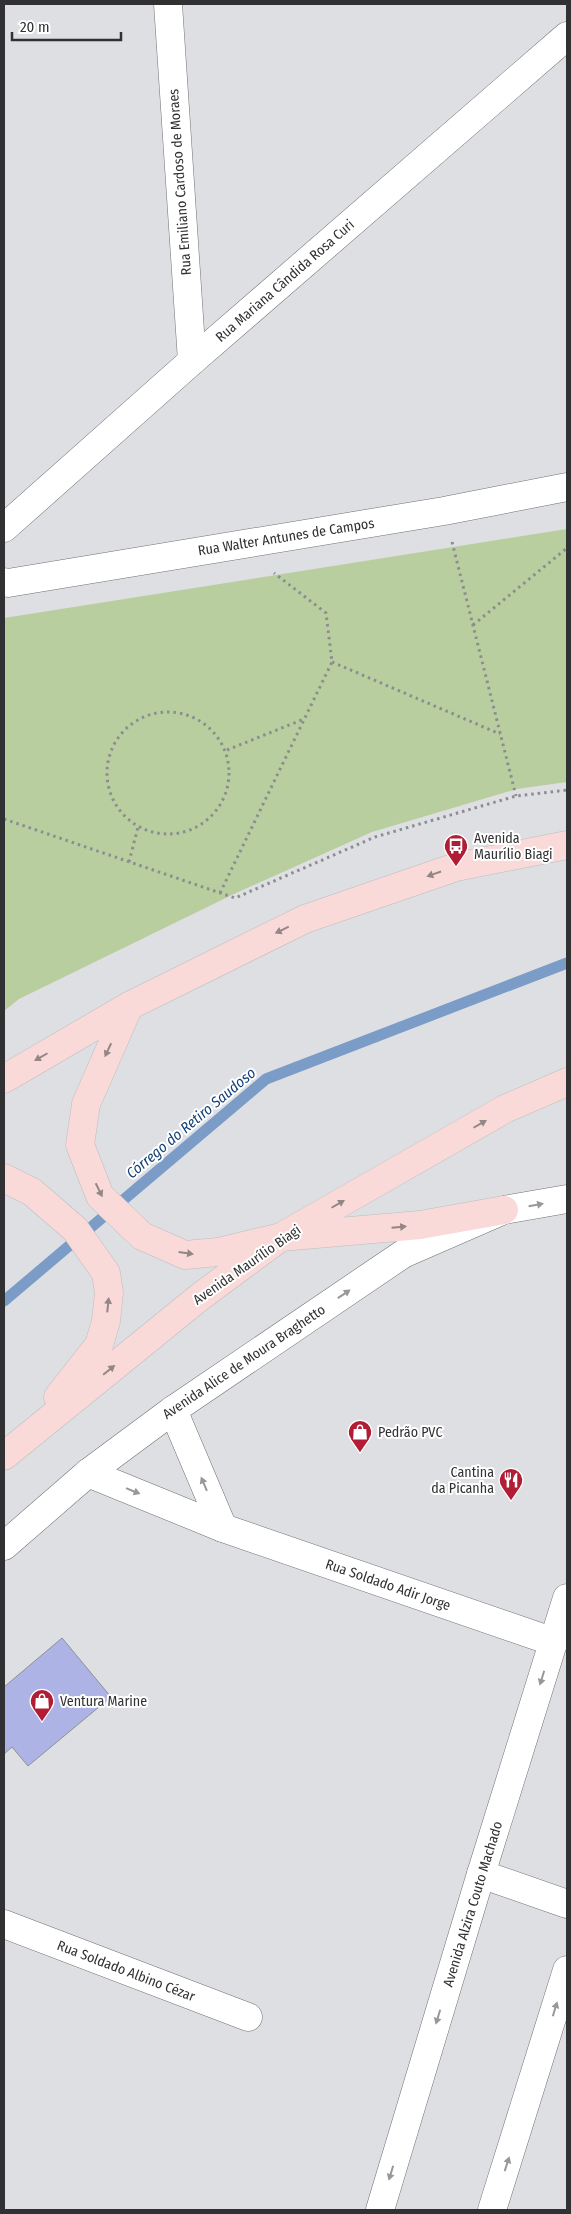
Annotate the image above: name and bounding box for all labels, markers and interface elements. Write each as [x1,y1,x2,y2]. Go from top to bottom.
scale bar [12,10,121,42]
text: 20 m [20,18,50,36]
street label: Rua Emiliano Cardoso de Moraes [165,88,195,276]
street label: Rua Mariana Cândida Rosa Curi [212,216,358,346]
street label: Rua Walter Antunes de Campos [197,515,375,559]
place label: Avenida Maurílio Biagi [474,830,553,863]
bus stop icon: Avenida Maurílio Biagi [443,833,469,867]
one-way arrow [427,871,442,879]
one-way arrow [275,926,289,934]
one-way arrow [104,1043,112,1057]
one-way arrow [35,1052,48,1061]
water label: Córrego do Retiro Saudoso [123,1064,259,1182]
one-way arrow [473,1119,486,1128]
one-way arrow [95,1183,103,1197]
one-way arrow [332,1200,345,1209]
one-way arrow [528,1200,544,1208]
street label: Avenida Maurílio Biagi [190,1221,304,1309]
one-way arrow [392,1222,408,1230]
one-way arrow [179,1249,195,1257]
one-way arrow [337,1289,351,1299]
one-way arrow [104,1297,112,1313]
street label: Avenida Alice de Moura Braghetto [159,1301,329,1423]
one-way arrow [102,1365,115,1376]
shop icon: Pedrão PVC [347,1419,373,1453]
place label: Pedrão PVC [378,1424,443,1441]
place label: Cantina da Picanha [431,1464,494,1497]
restaurant icon: Cantina da Picanha [498,1467,524,1501]
one-way arrow [199,1477,207,1491]
one-way arrow [126,1487,141,1495]
street label: Rua Soldado Adir Jorge [323,1556,453,1614]
one-way arrow [538,1671,546,1686]
shop icon: Ventura Marine [29,1688,55,1722]
place label: Ventura Marine [60,1693,147,1710]
street label: Avenida Alzira Couto Machado [440,1819,506,1989]
street label: Rua Soldado Albino Cézar [55,1937,197,2005]
one-way arrow [552,2001,560,2016]
one-way arrow [434,2010,442,2025]
one-way arrow [503,2156,511,2171]
one-way arrow [387,2166,395,2181]

